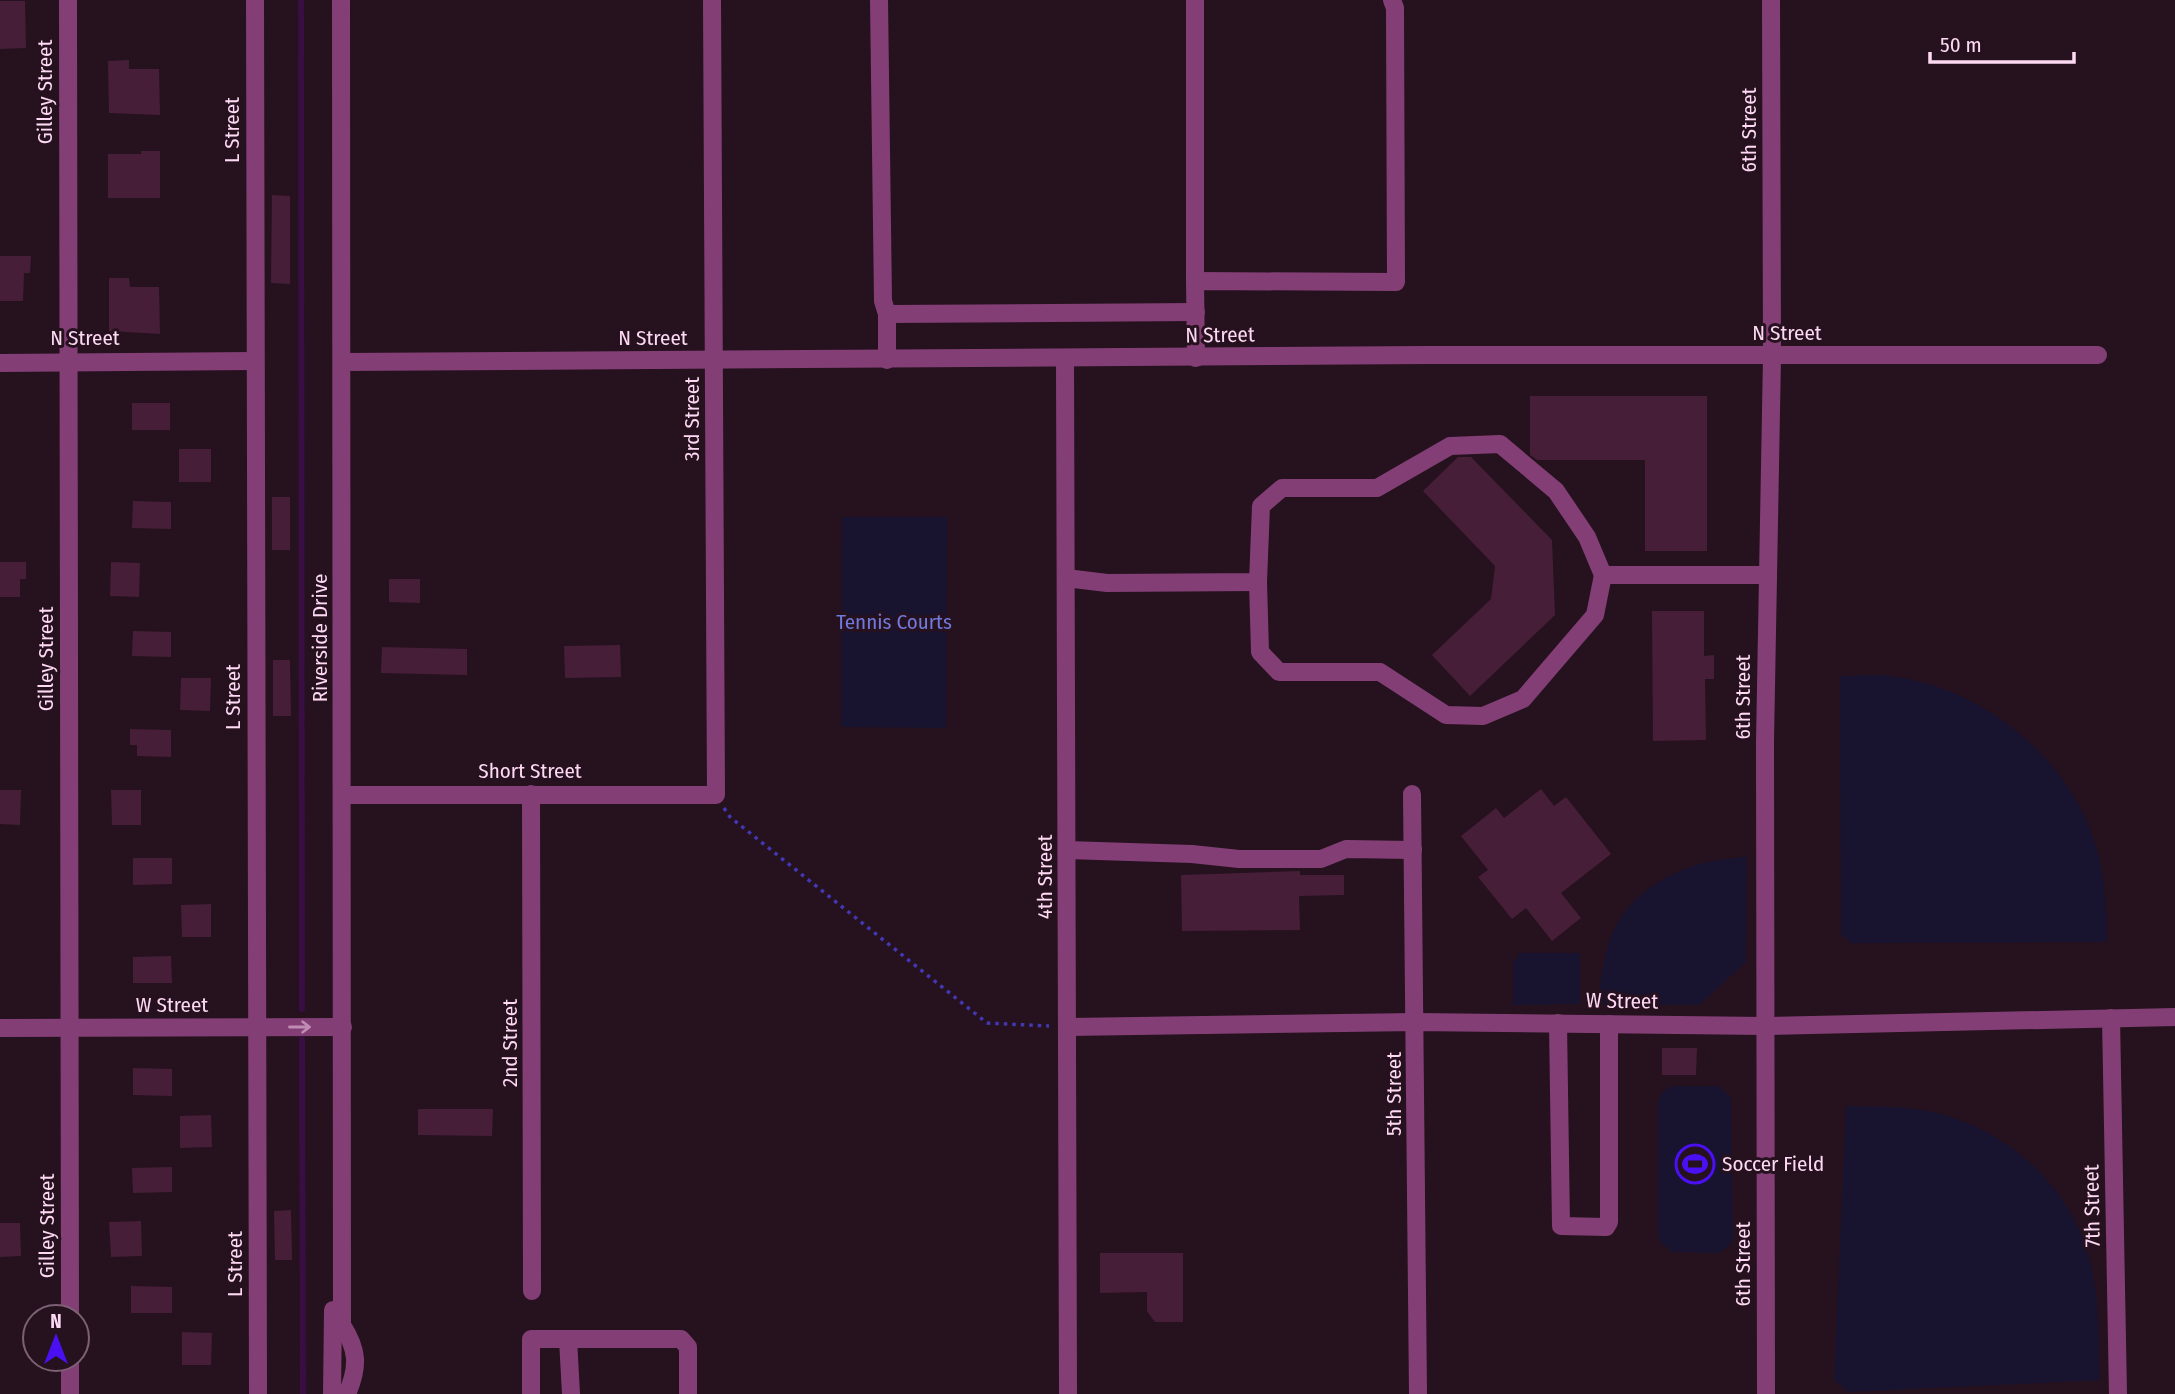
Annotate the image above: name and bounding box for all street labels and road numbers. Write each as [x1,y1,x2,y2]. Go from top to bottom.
street label: Gilley Street [32,40,58,144]
street label: 6th Street [1736,87,1762,172]
street label: L Street [219,97,245,163]
street label: N Street [1752,320,1822,346]
street label: N Street [1185,321,1255,349]
street label: N Street [50,325,120,351]
street label: N Street [618,325,688,351]
street label: 3rd Street [679,377,705,461]
street label: Riverside Drive [307,574,333,702]
street label: Gilley Street [33,607,59,711]
street label: 6th Street [1730,654,1756,739]
street label: L Street [220,664,246,730]
street label: Short Street [478,758,582,784]
street label: 4th Street [1032,835,1058,919]
street label: W Street [1586,987,1659,1015]
street label: W Street [136,992,208,1018]
street label: 2nd Street [497,999,523,1087]
street label: 5th Street [1381,1052,1407,1136]
street label: 7th Street [2078,1164,2106,1248]
street label: Gilley Street [34,1174,60,1278]
street label: 6th Street [1730,1221,1756,1306]
street label: L Street [222,1231,248,1297]

